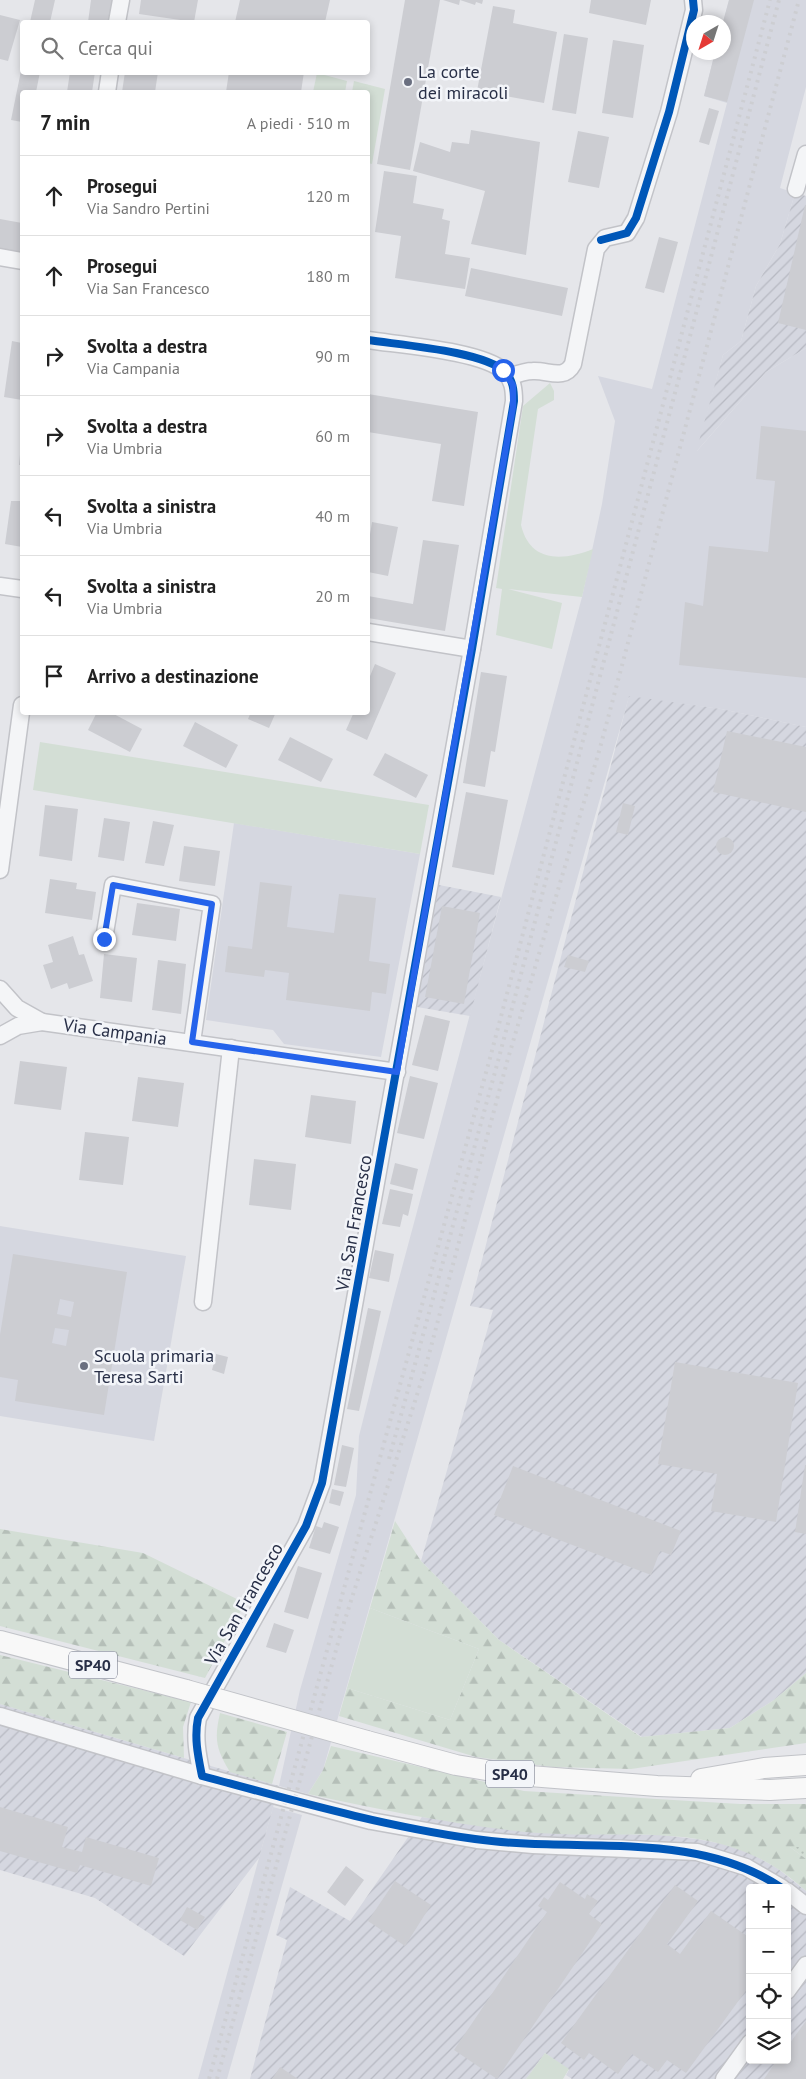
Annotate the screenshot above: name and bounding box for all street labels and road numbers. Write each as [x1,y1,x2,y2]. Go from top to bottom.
street label: Via Campania [61,1013,168,1050]
street label: Via San Francesco [330,1153,377,1294]
street label: Via San Francesco [199,1538,288,1670]
road number: SP40 [69,1652,117,1678]
road number: SP40 [486,1760,534,1788]

